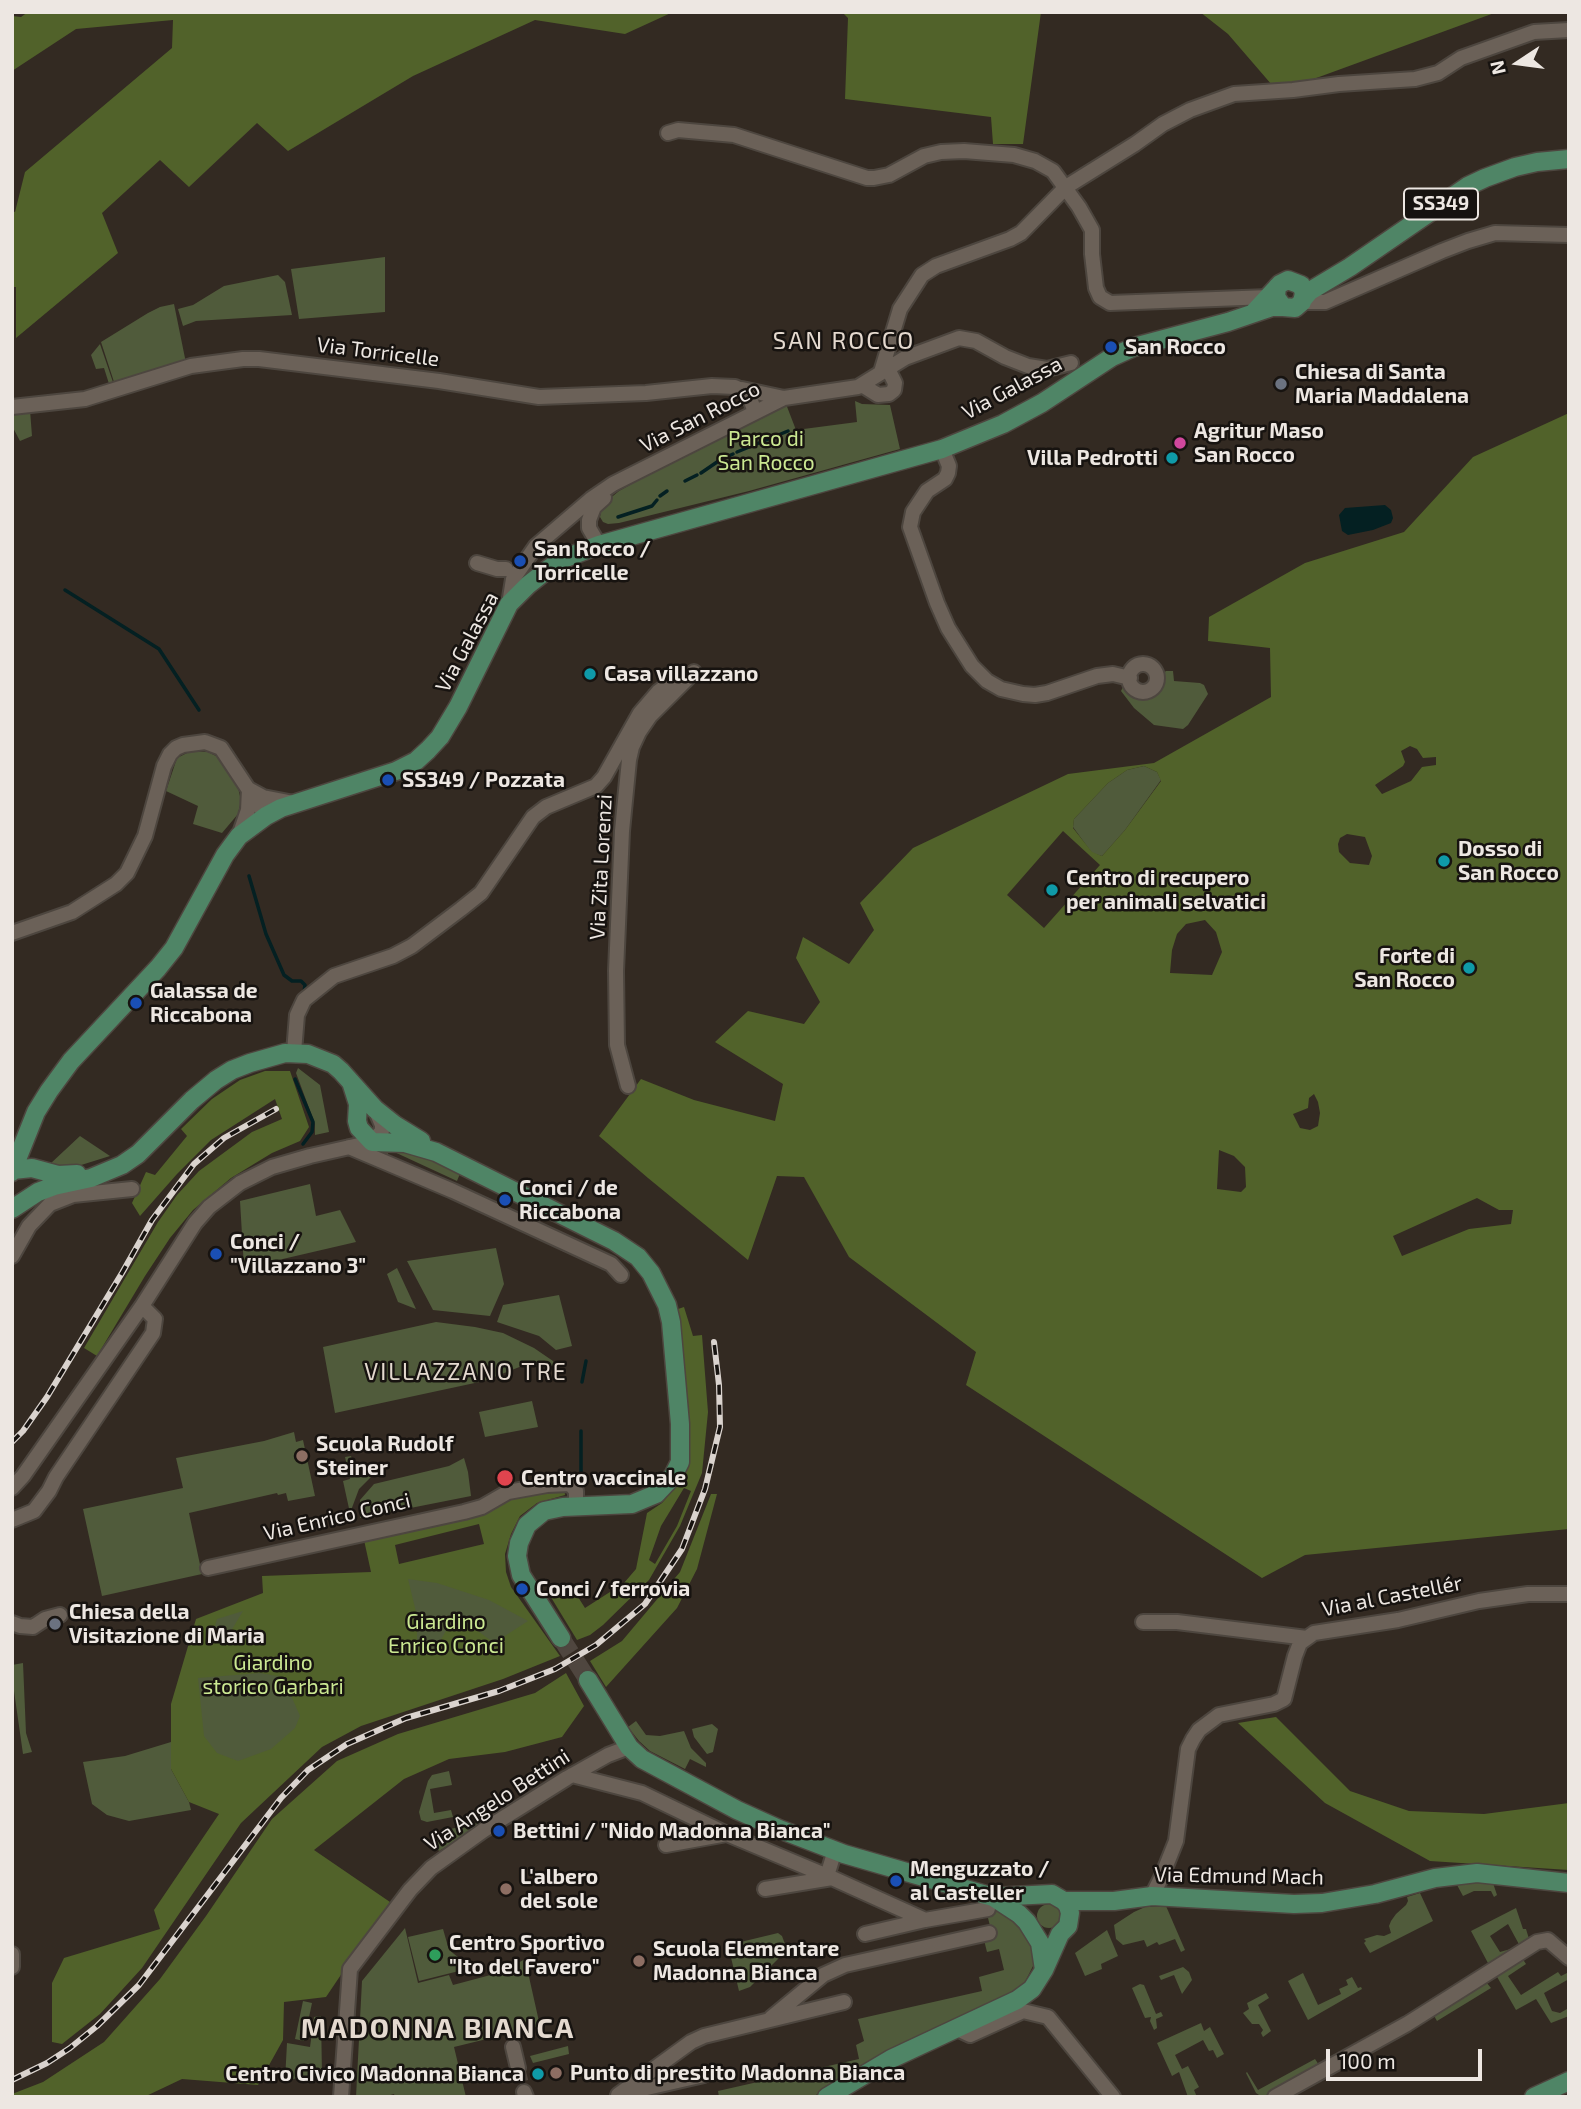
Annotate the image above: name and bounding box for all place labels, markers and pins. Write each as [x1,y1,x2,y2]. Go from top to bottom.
place label: San Rocco [1125,334,1226,360]
marker: San Rocco [1103,339,1119,355]
place label: Chiesa di Santa Maria Maddalena [1295,359,1469,409]
marker: Chiesa di Santa Maria Maddalena [1273,376,1289,392]
place label: Agritur Maso San Rocco [1194,418,1324,468]
marker: Agritur Maso San Rocco [1172,435,1188,451]
place label: Villa Pedrotti [1027,445,1158,471]
marker: Villa Pedrotti [1164,450,1180,466]
place label: San Rocco / Torricelle [534,536,651,586]
marker: San Rocco / Torricelle [512,553,528,569]
place label: Casa villazzano [604,661,758,687]
marker: Casa villazzano [582,666,598,682]
place label: SS349 / Pozzata [402,767,565,793]
marker: SS349 / Pozzata [380,772,396,788]
place label: Dosso di San Rocco [1458,836,1559,886]
marker: Dosso di San Rocco [1436,853,1452,869]
place label: Centro di recupero per animali selvatici [1066,865,1266,915]
marker: Centro di recupero per animali selvatici [1044,882,1060,898]
place label: Forte di San Rocco [1354,943,1455,993]
marker: Forte di San Rocco [1461,960,1477,976]
place label: Galassa de Riccabona [150,978,258,1028]
marker: Galassa de Riccabona [128,995,144,1011]
place label: Conci / de Riccabona [519,1175,621,1225]
marker: Conci / de Riccabona [497,1192,513,1208]
place label: Conci / "Villazzano 3" [230,1229,366,1279]
marker: Conci / "Villazzano 3" [208,1246,224,1262]
place label: Scuola Rudolf Steiner [316,1431,453,1481]
marker: Scuola Rudolf Steiner [294,1448,310,1464]
place label: Centro vaccinale [521,1465,686,1491]
marker: Centro vaccinale [495,1468,515,1488]
place label: Conci / ferrovia [536,1576,690,1602]
marker: Conci / ferrovia [514,1581,530,1597]
place label: Chiesa della Visitazione di Maria [69,1599,265,1649]
marker: Chiesa della Visitazione di Maria [47,1616,63,1632]
place label: Bettini / "Nido Madonna Bianca" [513,1818,831,1844]
marker: Bettini / "Nido Madonna Bianca" [491,1823,507,1839]
place label: Menguzzato / al Casteller [910,1856,1050,1906]
place label: L'albero del sole [520,1864,598,1914]
marker: Menguzzato / al Casteller [888,1873,904,1889]
marker: L'albero del sole [498,1881,514,1897]
place label: Centro Sportivo "Ito del Favero" [449,1930,605,1980]
place label: Scuola Elementare Madonna Bianca [653,1936,839,1986]
marker: Centro Sportivo "Ito del Favero" [427,1947,443,1963]
marker: Scuola Elementare Madonna Bianca [631,1953,647,1969]
place label: Punto di prestito Madonna Bianca [570,2060,905,2086]
place label: Centro Civico Madonna Bianca [225,2061,524,2087]
marker: Punto di prestito Madonna Bianca [548,2065,564,2081]
marker: Centro Civico Madonna Bianca [530,2066,546,2082]

